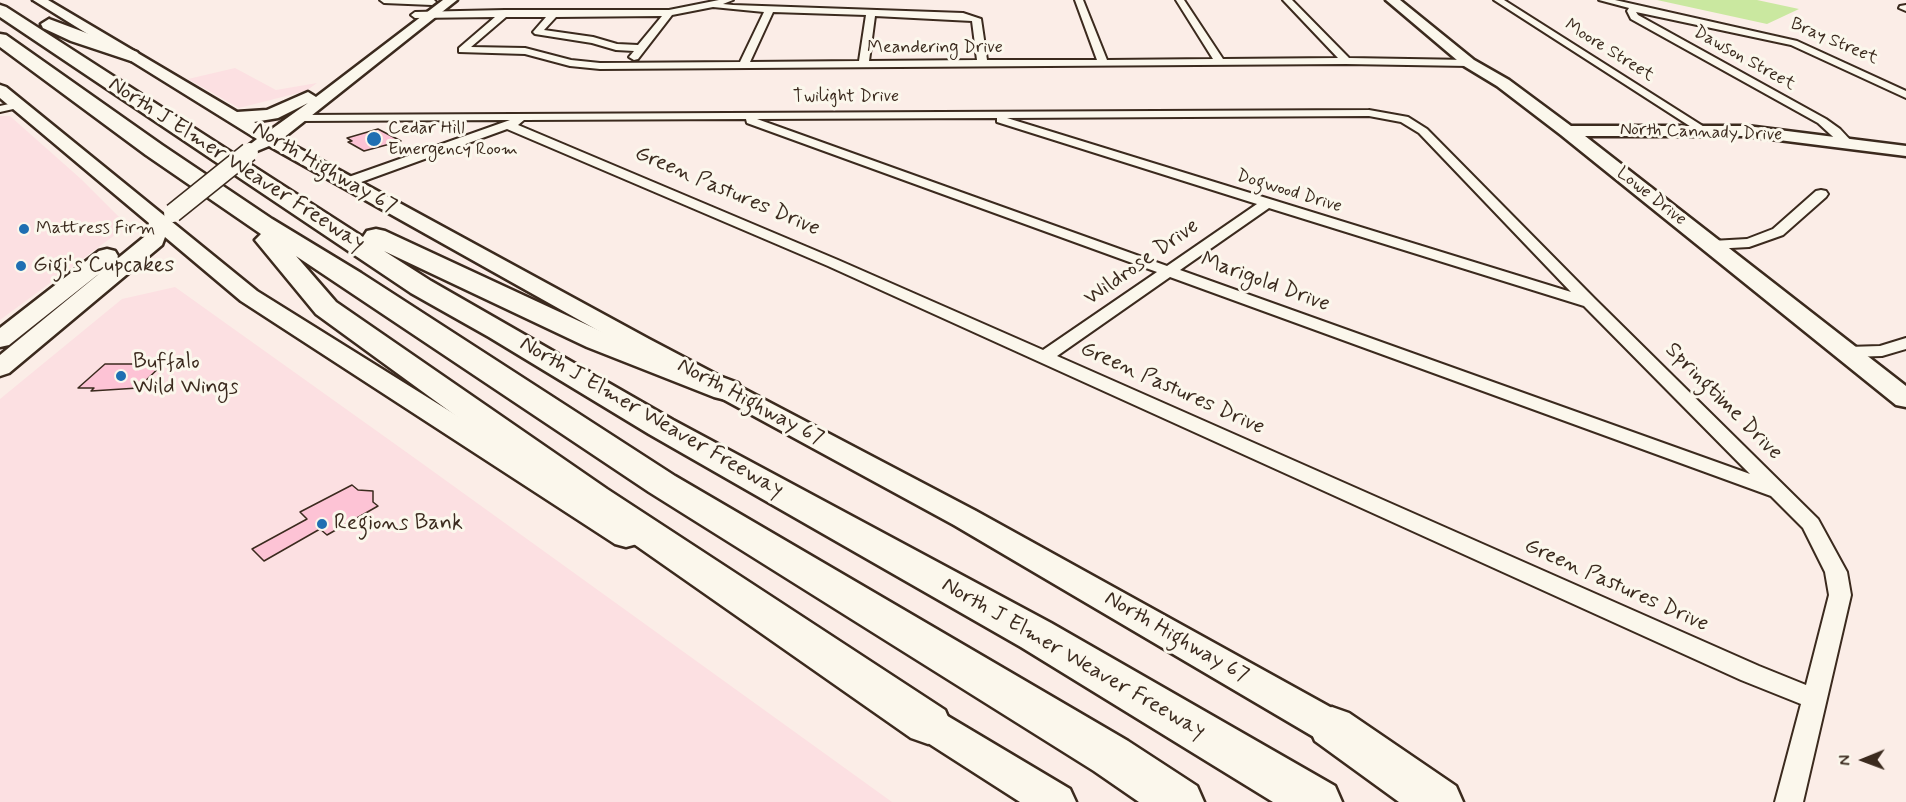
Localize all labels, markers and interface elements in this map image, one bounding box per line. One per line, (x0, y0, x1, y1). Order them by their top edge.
street label: Bray Street (1787, 14, 1881, 70)
street label: Moore Street (1560, 15, 1658, 87)
street label: Dawson Street (1689, 22, 1799, 96)
street label: Meandering Drive (867, 37, 1003, 59)
street label: North J Elmer Weaver Freeway (103, 72, 369, 258)
street label: Twilight Drive (793, 86, 899, 108)
street label: North Highway 67 (247, 117, 401, 221)
place label: Cedar Hill Emergency Room (388, 118, 518, 160)
street label: North Cannady Drive (1619, 119, 1783, 147)
marker: Cedar Hill Emergency Room (365, 130, 383, 148)
street label: Green Pastures Drive (630, 141, 824, 243)
street label: Lowe Drive (1612, 163, 1690, 231)
street label: Dogwood Drive (1234, 166, 1344, 218)
street label: Wildrose Drive (1079, 214, 1205, 312)
place label: Mattress Firm (36, 218, 155, 240)
marker: Mattress Firm (17, 222, 31, 236)
street label: Marigold Drive (1197, 247, 1333, 319)
place label: Gigi's Cupcakes (33, 253, 174, 279)
marker: Gigi's Cupcakes (14, 259, 28, 273)
street label: North J Elmer Weaver Freeway (514, 332, 788, 504)
street label: Green Pastures Drive (1076, 337, 1268, 441)
street label: Springtime Drive (1659, 338, 1787, 466)
place label: Buffalo Wild Wings (133, 350, 238, 402)
street label: North Highway 67 (672, 353, 828, 453)
marker: Buffalo Wild Wings (114, 369, 128, 383)
place label: Regions Bank (334, 511, 463, 537)
marker: Regions Bank (315, 517, 329, 531)
street label: Green Pastures Drive (1520, 534, 1712, 638)
street label: North J Elmer Weaver Freeway (936, 573, 1210, 745)
street label: North Highway 67 (1099, 586, 1253, 690)
north arrow (1834, 730, 1894, 790)
text: N (1835, 755, 1856, 766)

